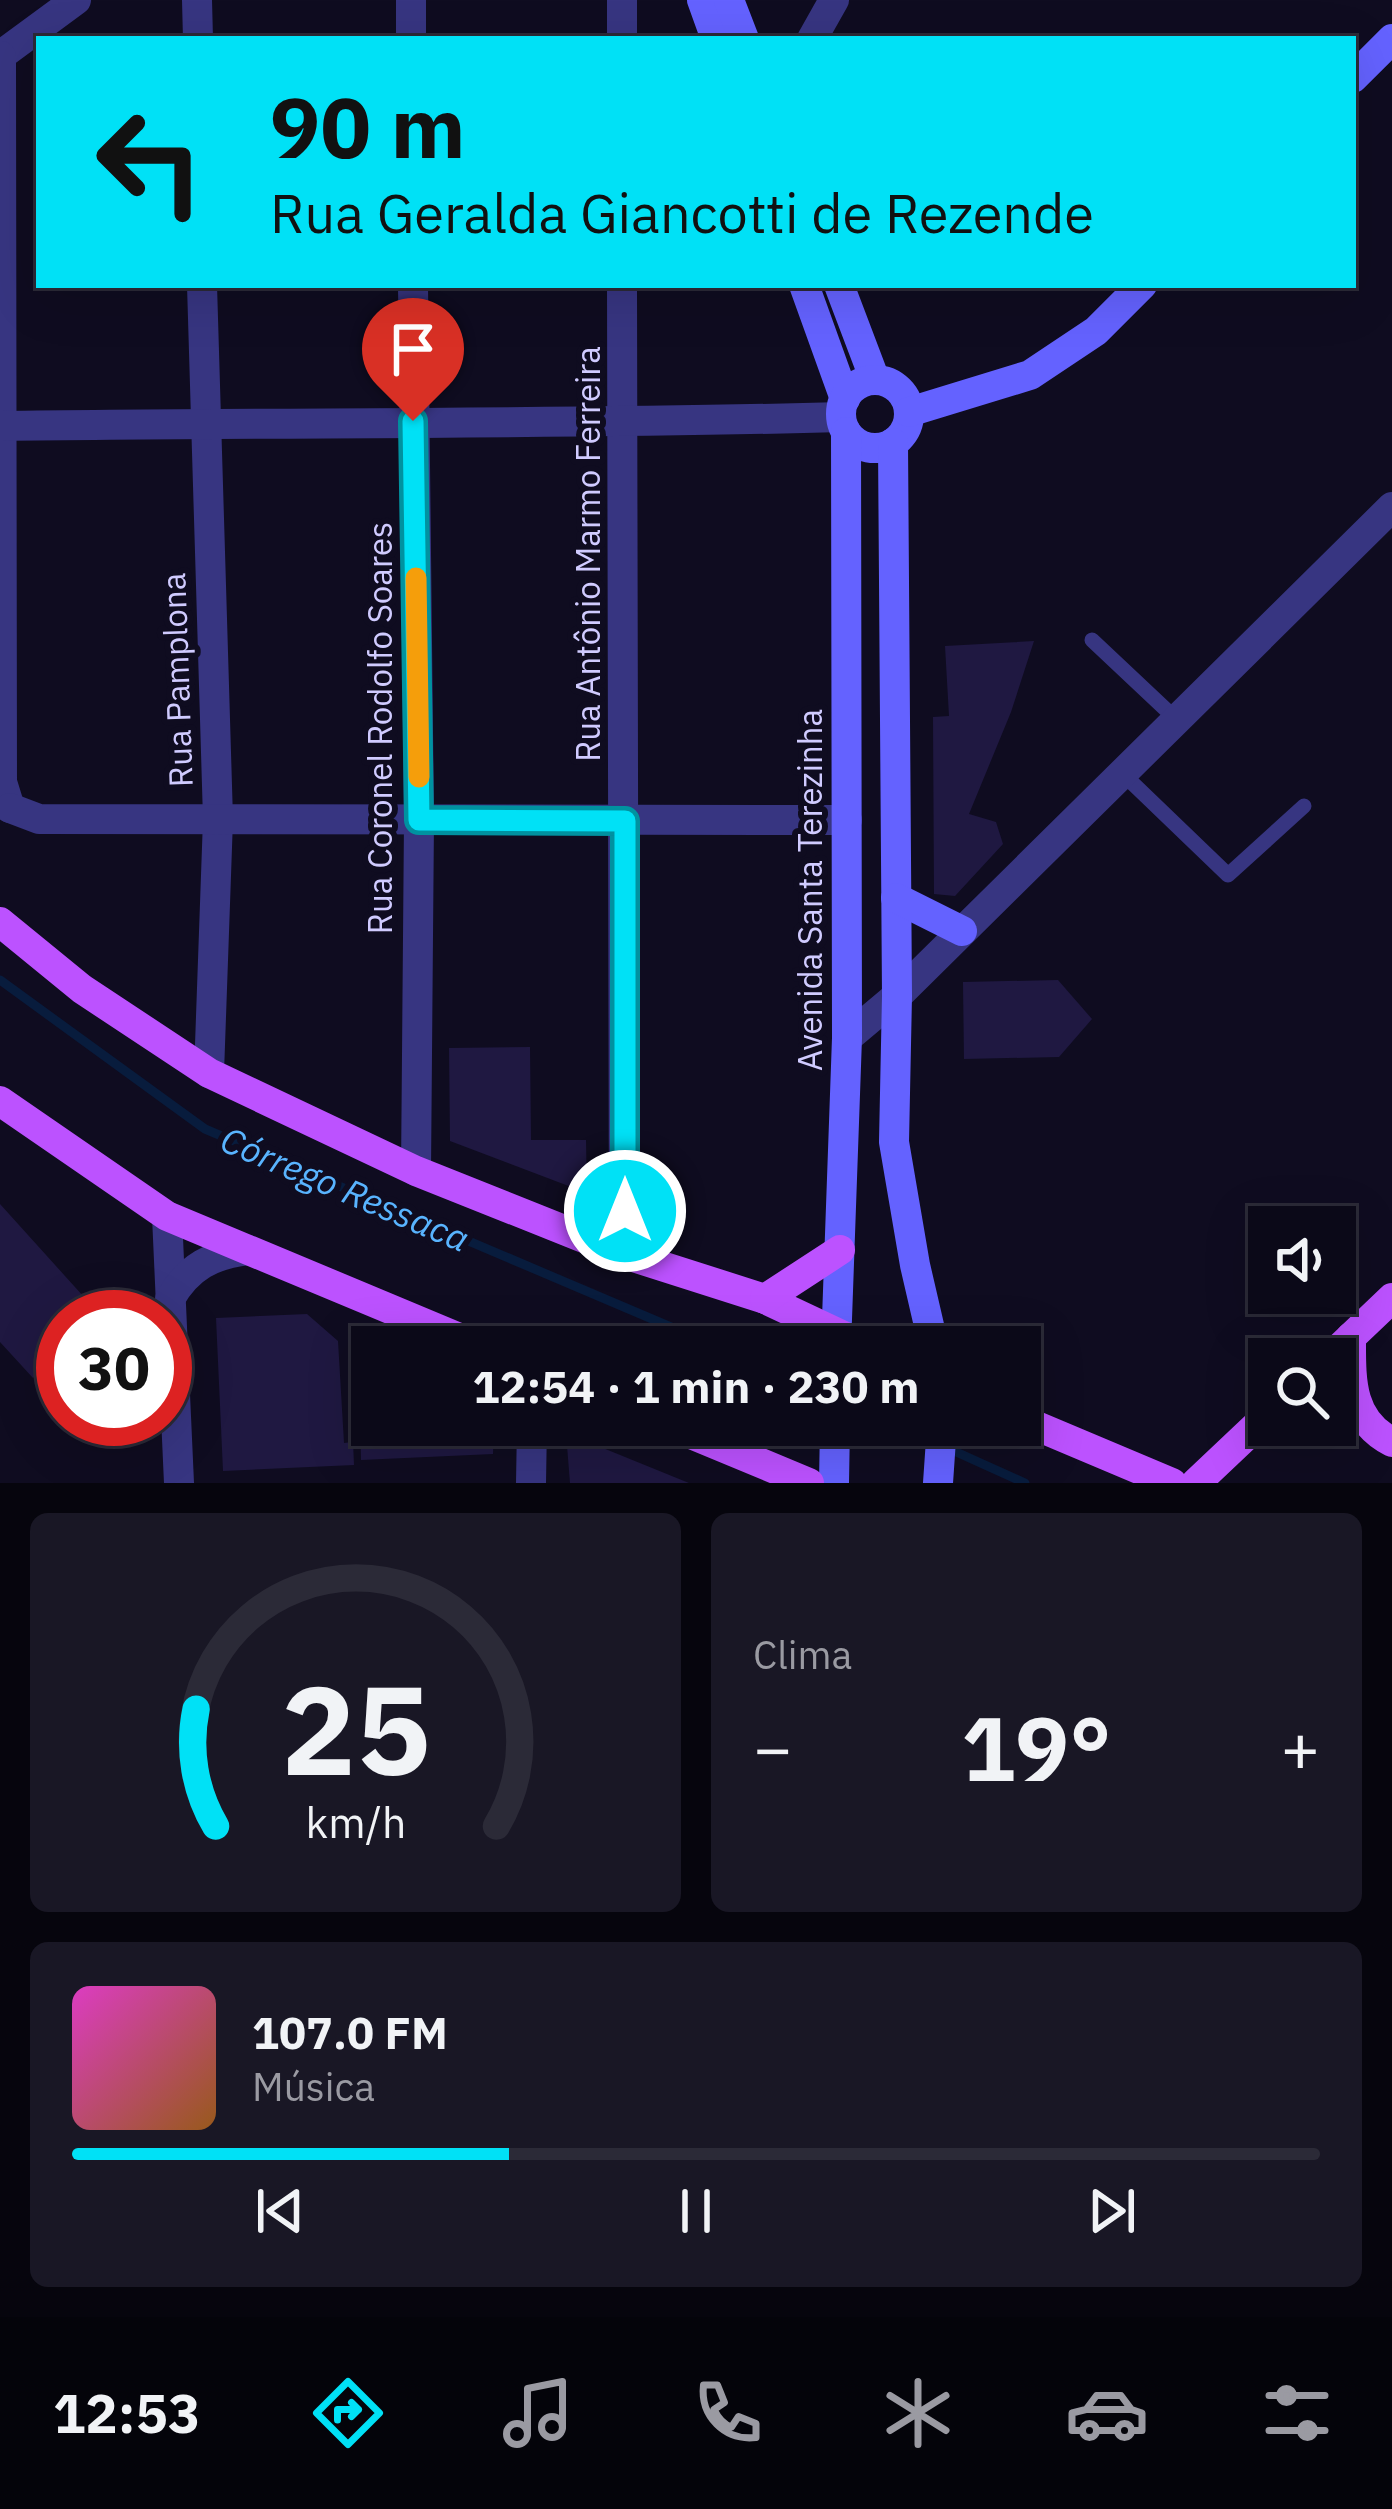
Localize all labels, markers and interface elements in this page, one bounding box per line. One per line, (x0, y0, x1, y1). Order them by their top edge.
text: 90 m (270, 72, 466, 181)
icon: left (72, 84, 228, 240)
text: Rua Geralda Giancotti de Rezende (270, 178, 1094, 248)
pin (362, 298, 464, 421)
icon: arrive (380, 316, 446, 382)
street label: Rua Antônio Marmo Ferreira (566, 346, 609, 762)
street label: Rua Coronel Rodolfo Soares (358, 522, 401, 934)
street label: Rua Pamplona (151, 572, 202, 788)
street label: Avenida Santa Terezinha (788, 709, 831, 1071)
water label: Córrego Ressaca (214, 1115, 476, 1262)
position arrow (562, 1148, 688, 1274)
map controls (1248, 1206, 1356, 1446)
button: sound (1248, 1206, 1356, 1314)
speed limit sign: 30 (36, 1290, 192, 1446)
button: search (1248, 1338, 1356, 1446)
text: 12:54 · 1 min · 230 m (473, 1357, 919, 1415)
text: Clima (753, 1629, 852, 1680)
text: 25 (281, 1647, 430, 1809)
text: 19° (961, 1689, 1112, 1806)
text: − (753, 1704, 793, 1790)
text: + (1280, 1704, 1320, 1790)
text: km/h (305, 1793, 406, 1849)
text: 107.0 FM (252, 2003, 448, 2061)
text: Música (252, 2061, 375, 2112)
icon: previous (247, 2178, 313, 2244)
icon: pause (663, 2178, 729, 2244)
icon: next (1079, 2178, 1145, 2244)
icon: directions (306, 2371, 390, 2455)
icon: music (496, 2371, 580, 2455)
icon: phone (686, 2371, 770, 2455)
icon: climate (876, 2371, 960, 2455)
icon: car (1065, 2371, 1149, 2455)
icon: filters (1255, 2371, 1339, 2455)
text: 12:53 (53, 2378, 200, 2448)

